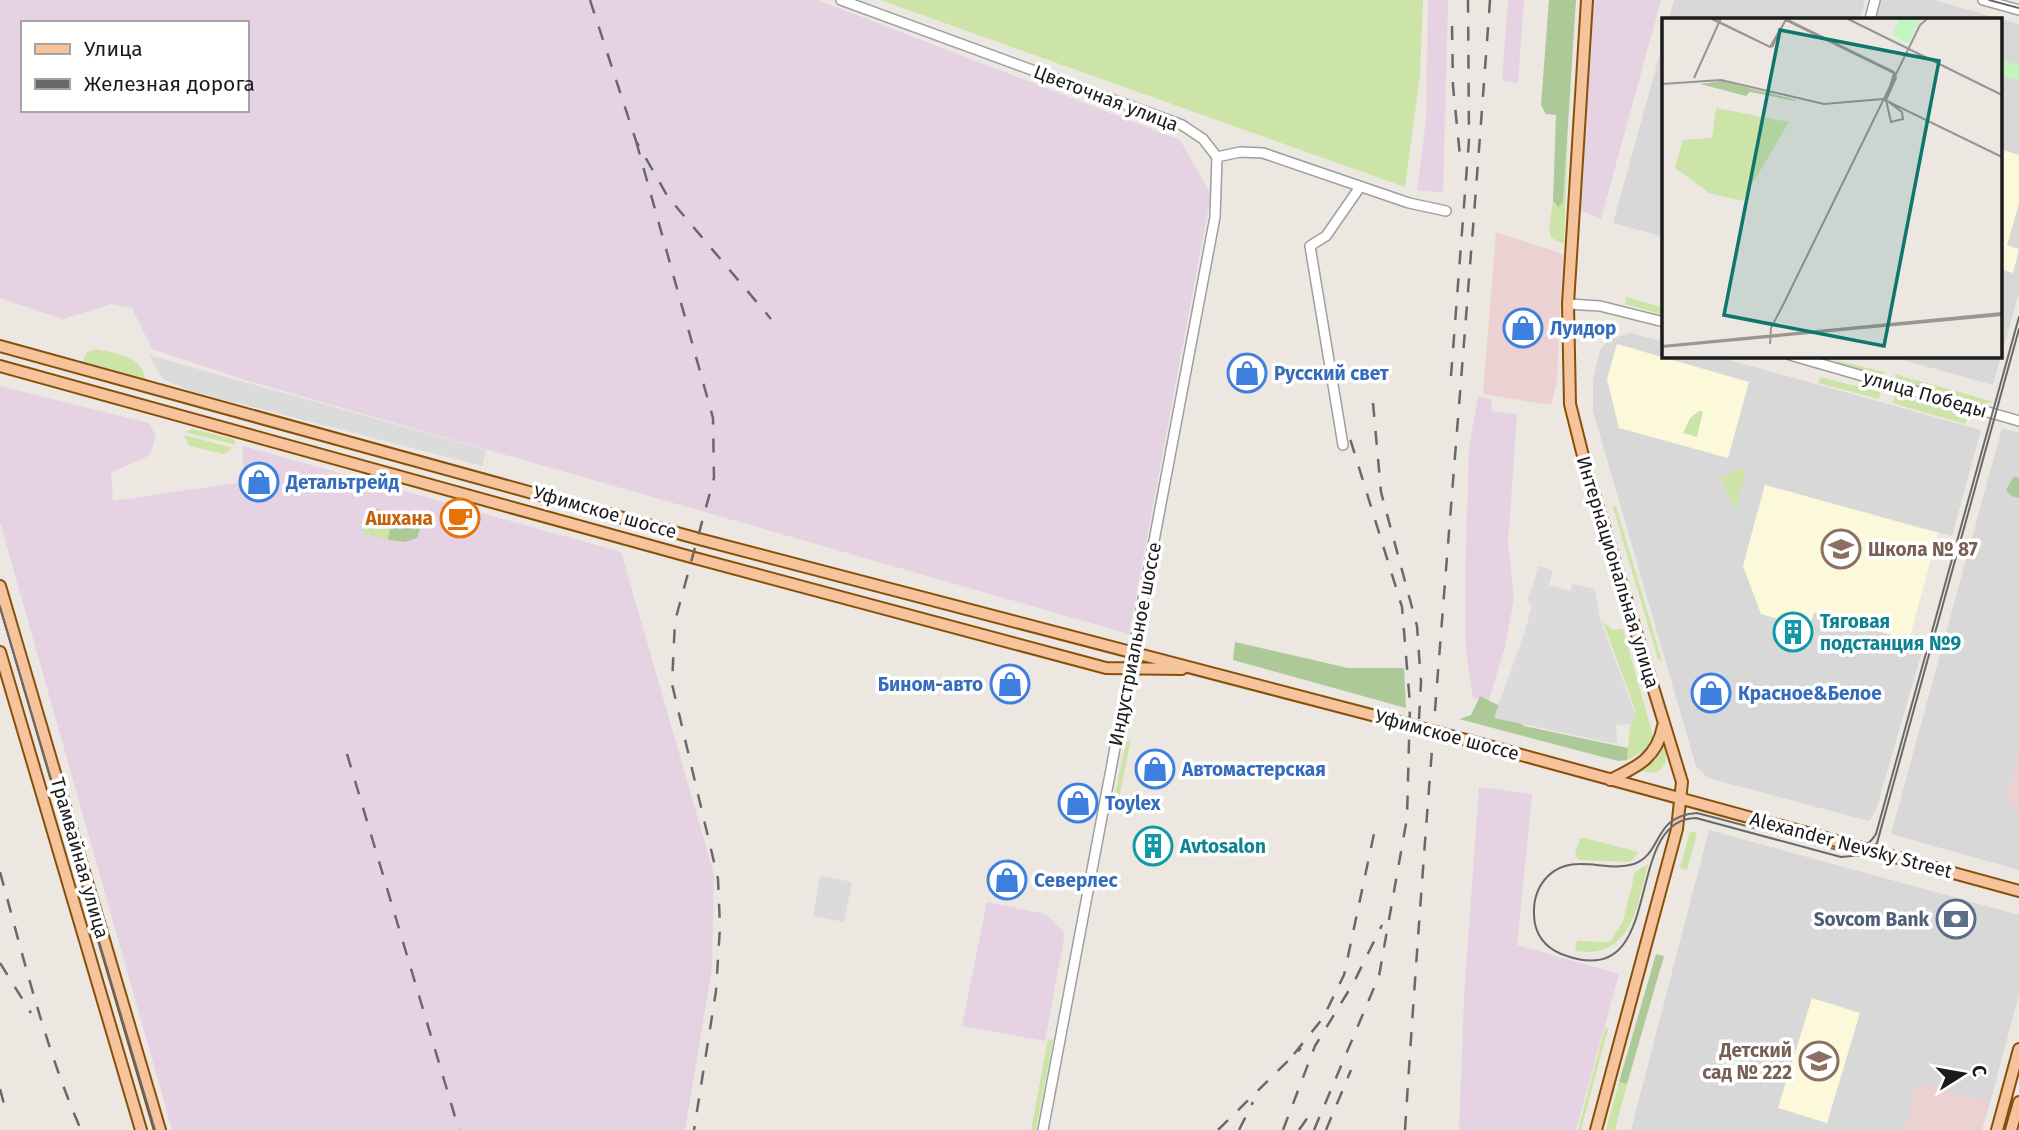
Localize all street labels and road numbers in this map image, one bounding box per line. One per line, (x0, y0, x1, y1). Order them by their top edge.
street label: Цветочная улица (1031, 60, 1181, 136)
street label: улица Победы (1860, 365, 1990, 423)
street label: Интернациональная улица (1572, 453, 1664, 691)
street label: Уфимское шоссе (531, 480, 679, 544)
street label: Индустриальное шоссе (1104, 540, 1166, 748)
street label: Уфимское шоссе (1372, 705, 1522, 765)
street label: Трамвайная улица (46, 775, 114, 941)
street label: Alexander Nevsky Street (1748, 807, 1955, 883)

